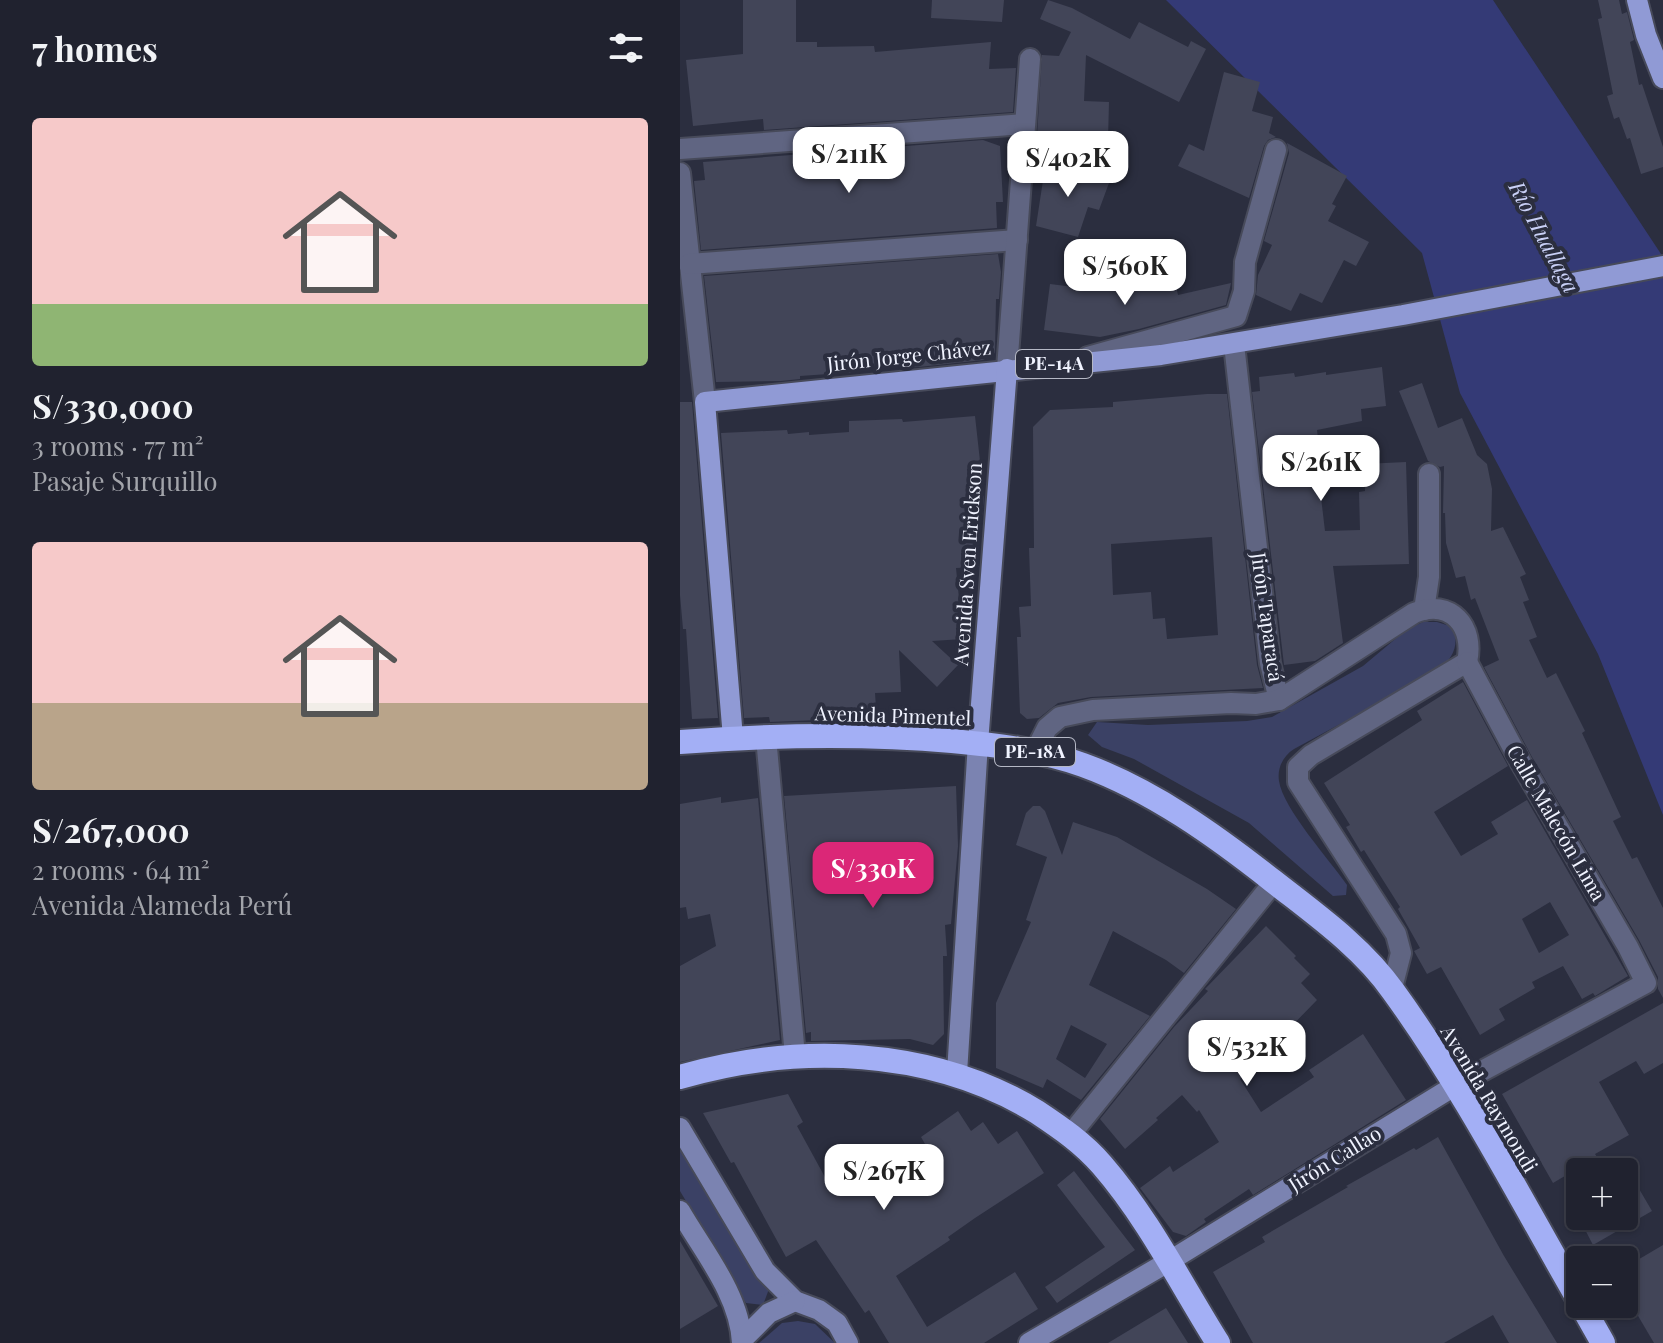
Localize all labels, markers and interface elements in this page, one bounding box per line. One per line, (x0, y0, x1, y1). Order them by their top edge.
text: 7 homes (32, 25, 158, 71)
icon: filters (604, 26, 648, 70)
pin: S/211K (784, 127, 914, 195)
pin: S/402K (1003, 131, 1133, 199)
text: S/211K (811, 135, 887, 170)
text: S/402K (1025, 139, 1111, 174)
icon: home (268, 170, 412, 314)
water label: Río Huallaga (1502, 174, 1587, 298)
pin: S/560K (1060, 239, 1190, 307)
text: S/560K (1082, 247, 1168, 282)
street label: Jirón Jorge Chávez (825, 332, 992, 377)
road number: PE-14A (1016, 350, 1092, 378)
text: S/330,000 (32, 382, 194, 428)
text: 3 rooms · 77 m² (32, 428, 203, 463)
pin: S/261K (1256, 435, 1386, 503)
text: S/261K (1281, 443, 1361, 478)
street label: Avenida Sven Erickson (946, 461, 987, 667)
text: Pasaje Surquillo (32, 463, 218, 498)
street label: Jirón Taparacá (1246, 549, 1291, 683)
icon: home (268, 594, 412, 738)
street label: Avenida Pimentel (813, 698, 972, 731)
road number: PE-18A (995, 738, 1075, 766)
street label: Calle Malecón Lima (1502, 739, 1613, 905)
text: S/267,000 (32, 806, 190, 852)
pin: S/330K (808, 842, 938, 910)
text: S/330K (831, 850, 915, 885)
text: 2 rooms · 64 m² (32, 852, 210, 887)
text: Avenida Alameda Perú (32, 887, 292, 922)
street label: Avenida Raymondi (1435, 1019, 1545, 1177)
pin: S/532K (1182, 1020, 1312, 1088)
text: S/532K (1207, 1028, 1287, 1063)
street label: Jirón Callao (1282, 1119, 1386, 1197)
pin: S/267K (819, 1144, 949, 1212)
text: S/267K (843, 1152, 925, 1187)
map controls (1566, 1158, 1638, 1318)
button: + (1566, 1158, 1638, 1230)
button: − (1566, 1246, 1638, 1318)

